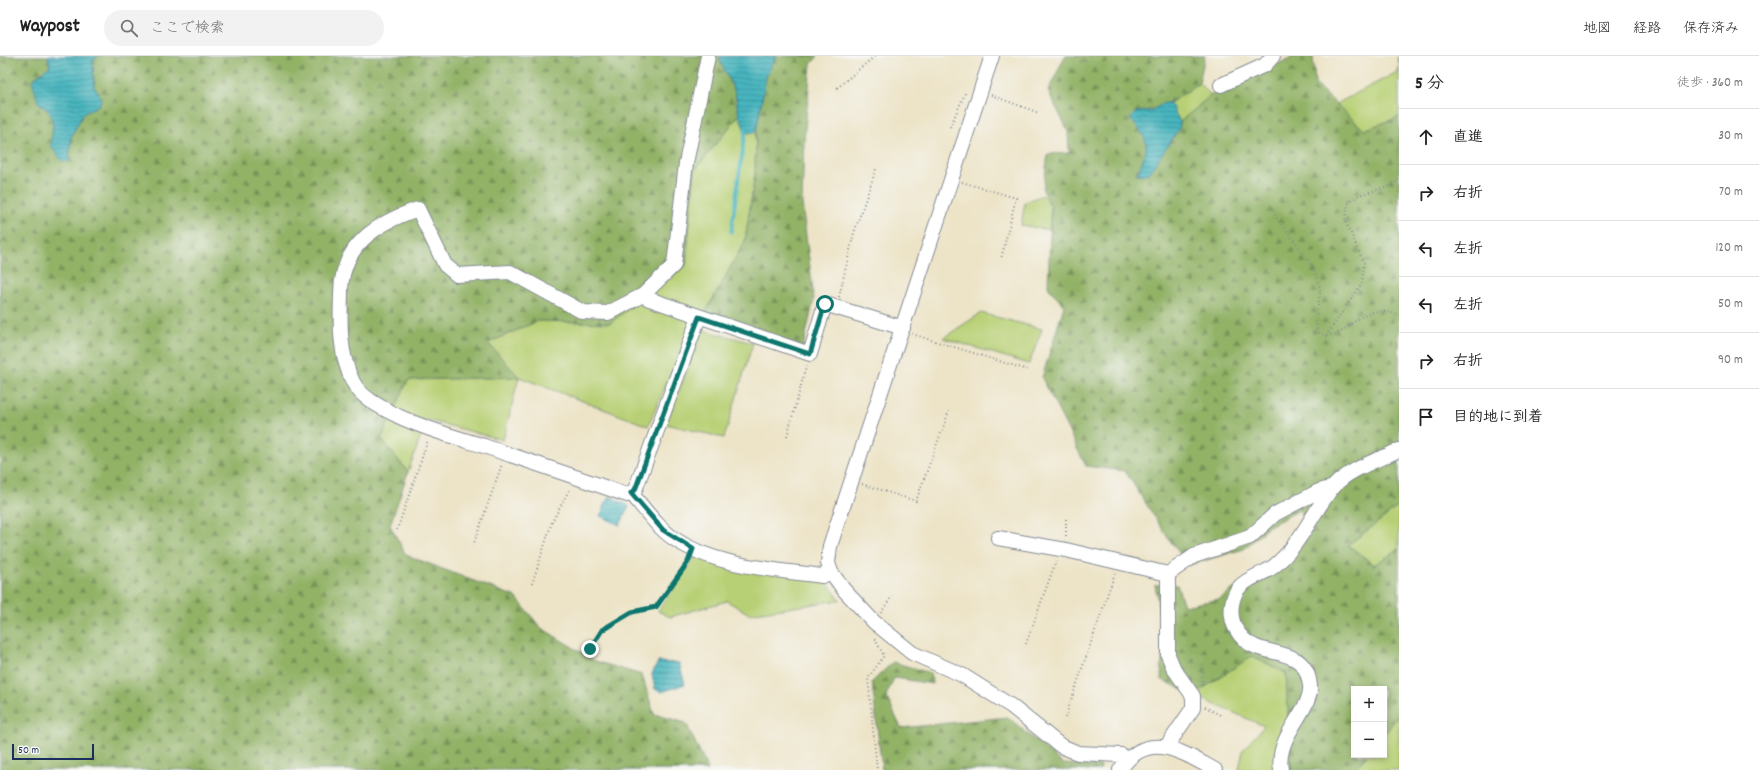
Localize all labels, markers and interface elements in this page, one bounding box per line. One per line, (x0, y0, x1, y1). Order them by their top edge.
search box (104, 10, 384, 46)
text: Waypost (20, 14, 80, 41)
icon: search (118, 17, 140, 39)
text: ここで検索 (150, 18, 225, 40)
text: 地図 (1583, 19, 1611, 39)
text: 経路 (1633, 19, 1661, 39)
text: 保存済み (1683, 19, 1739, 39)
text: 5 分 (1415, 73, 1444, 97)
text: 徒歩 · 360 m (1677, 74, 1743, 93)
icon: ahead (1415, 126, 1437, 148)
text: 直進 (1453, 127, 1483, 149)
text: 30 m (1718, 127, 1743, 146)
icon: right (1415, 182, 1437, 204)
text: 右折 (1453, 183, 1483, 205)
text: 70 m (1719, 183, 1743, 202)
icon: left (1415, 238, 1437, 260)
text: 左折 (1453, 239, 1483, 261)
text: 120 m (1715, 239, 1743, 258)
icon: left (1415, 294, 1437, 316)
route start (816, 295, 834, 313)
text: 左折 (1453, 295, 1483, 317)
text: 50 m (1718, 295, 1743, 314)
icon: right (1415, 350, 1437, 372)
text: 右折 (1453, 351, 1483, 373)
text: 90 m (1718, 351, 1743, 370)
icon: arrive (1415, 406, 1437, 428)
text: 目的地に到着 (1453, 407, 1543, 429)
route end (581, 640, 599, 658)
map controls (1351, 686, 1387, 758)
button: + (1351, 686, 1387, 722)
button: − (1351, 722, 1387, 758)
scale bar (12, 742, 94, 761)
text: 50 m (18, 743, 39, 759)

